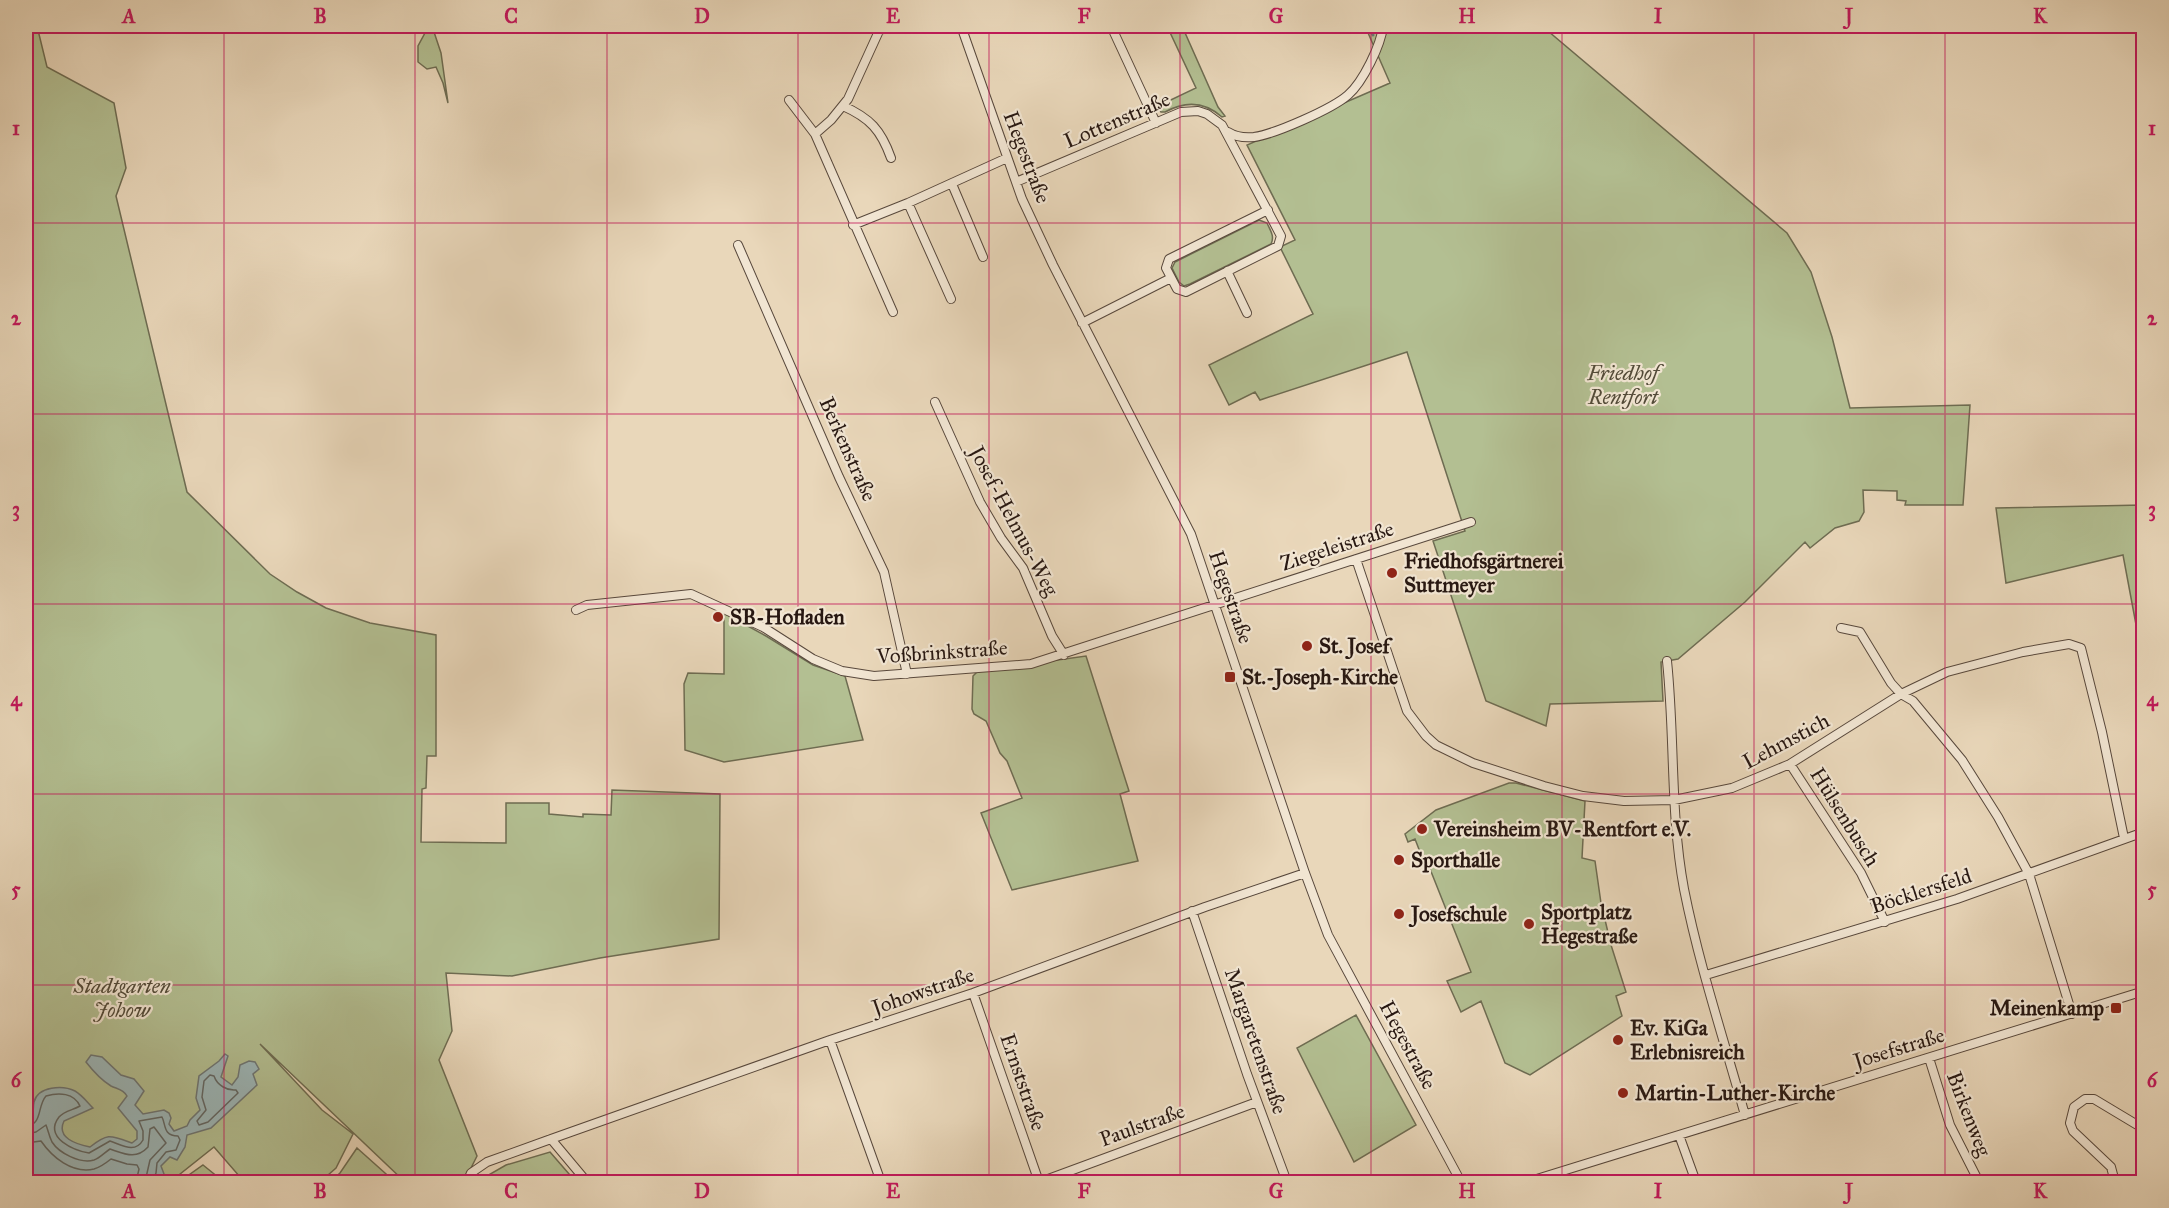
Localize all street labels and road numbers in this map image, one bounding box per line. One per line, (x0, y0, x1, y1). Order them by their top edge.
street label: Lottenstraße (1060, 86, 1174, 154)
street label: Hegestraße (998, 107, 1057, 207)
street label: Berkenstraße (813, 393, 883, 505)
street label: Josef-Helmus-Weg (963, 440, 1065, 601)
street label: Ziegeleistraße (1277, 515, 1397, 577)
street label: Hegestraße (1203, 547, 1259, 647)
street label: Voßbrinkstraße (875, 634, 1009, 670)
street label: Lehmstich (1738, 707, 1834, 775)
street label: Hülsenbusch (1804, 763, 1886, 872)
street label: Böcklersfeld (1867, 862, 1975, 920)
street label: Johowstraße (867, 961, 978, 1021)
street label: Margaretenstraße (1219, 965, 1293, 1118)
street label: Hegestraße (1374, 996, 1442, 1094)
street label: Josefstraße (1848, 1022, 1948, 1075)
street label: Ernststraße (994, 1030, 1052, 1134)
street label: Birkenweg (1941, 1068, 1997, 1160)
street label: Paulstraße (1096, 1098, 1188, 1152)

